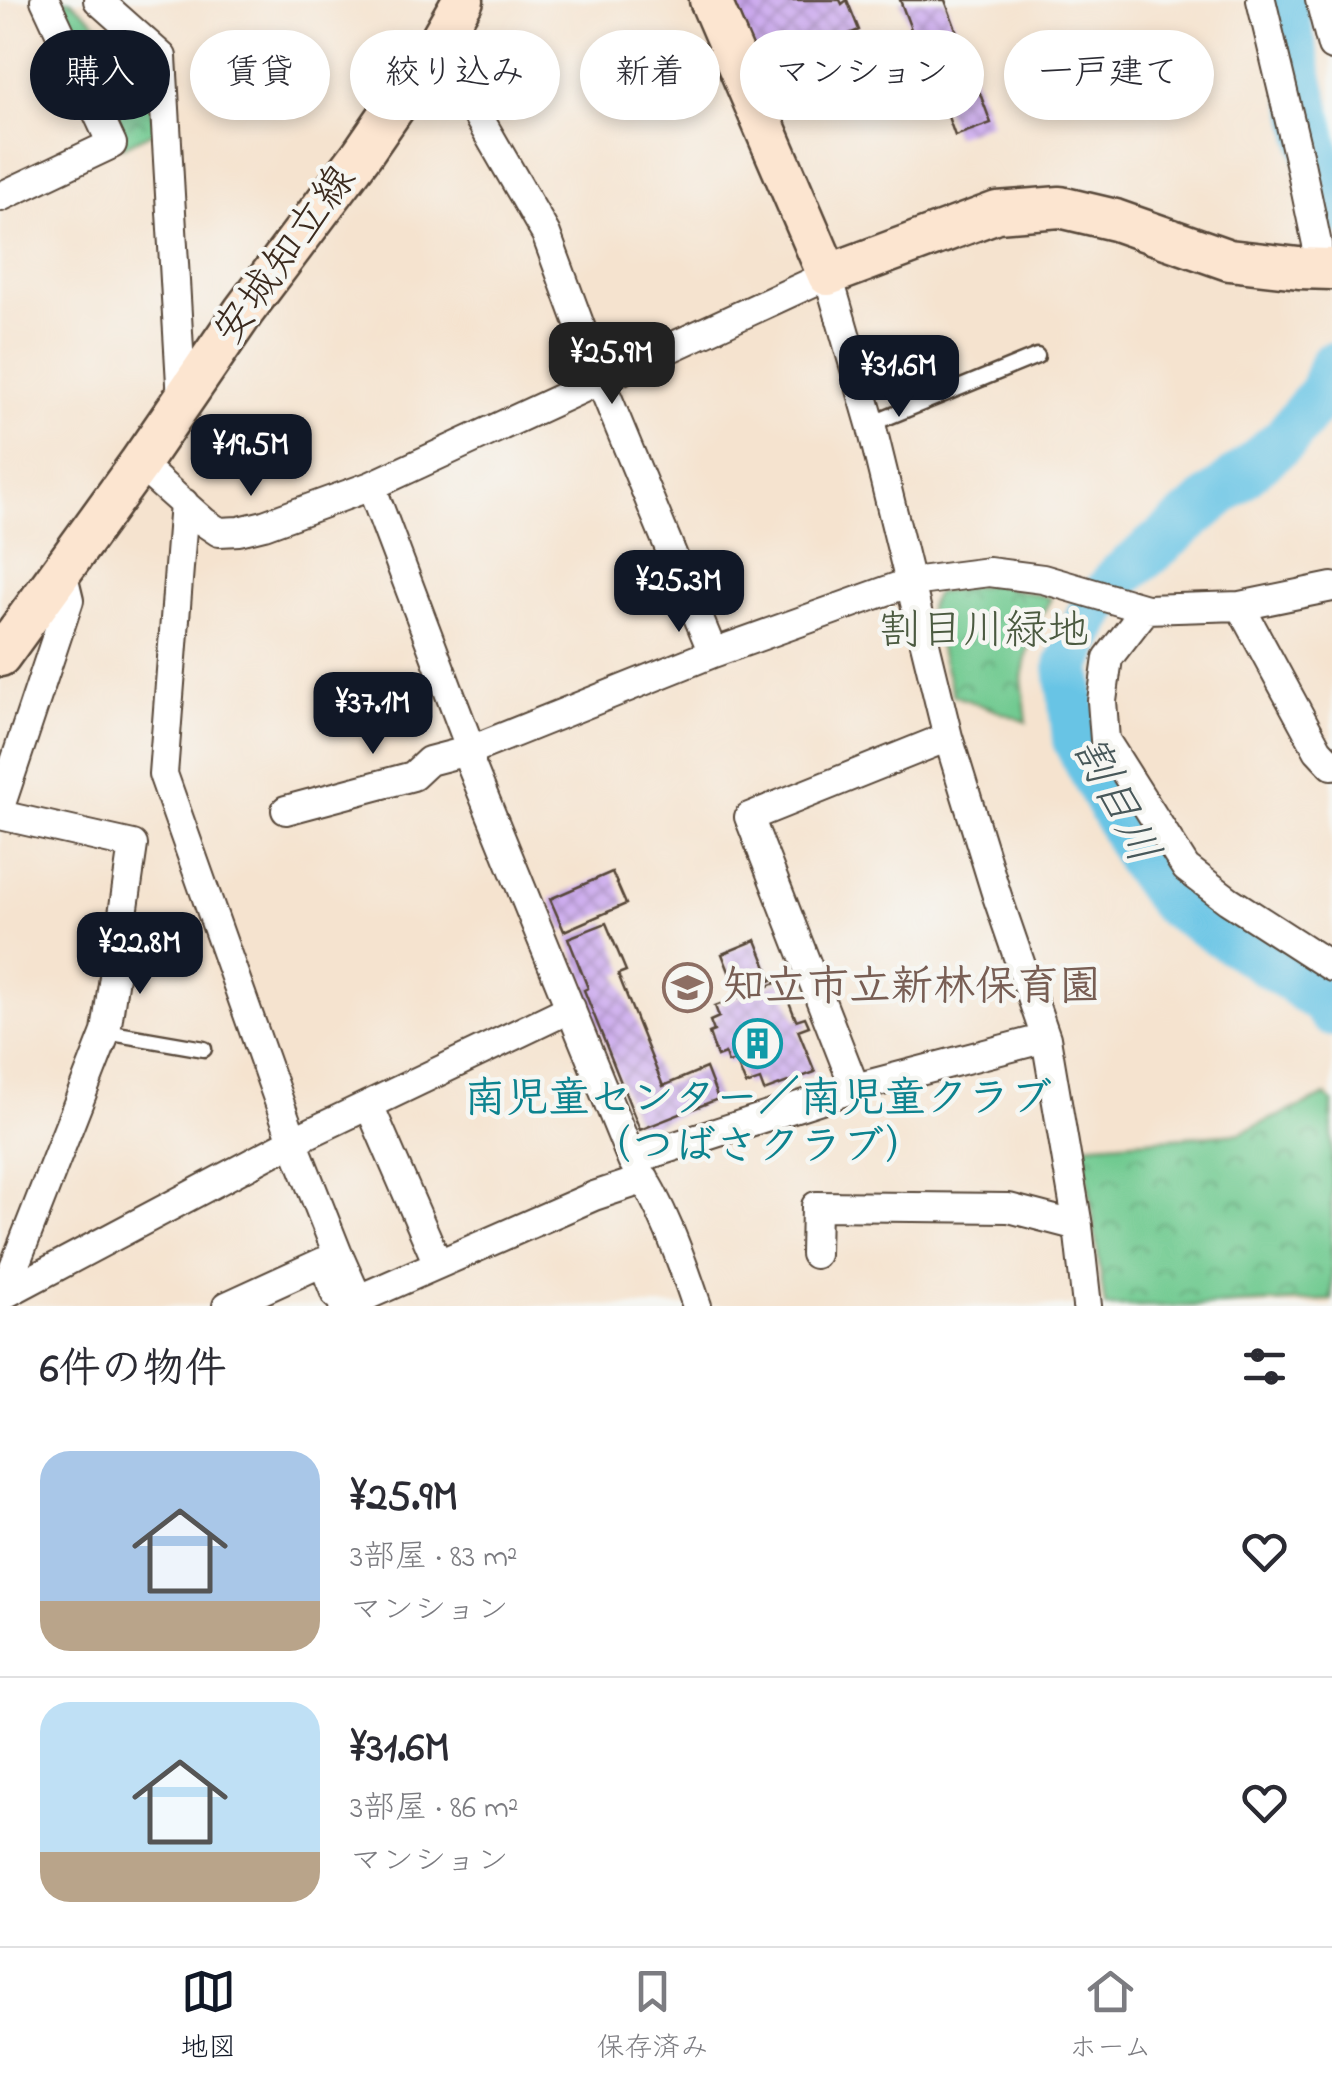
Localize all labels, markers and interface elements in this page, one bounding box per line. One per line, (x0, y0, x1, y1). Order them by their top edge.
chip: 購入 (30, 30, 170, 120)
chip: 賃貸 (190, 30, 330, 120)
chip: 絞り込み (350, 30, 560, 120)
chip: 新着 (580, 30, 720, 120)
chip: マンション (740, 30, 984, 120)
chip: 一戸建て (1004, 30, 1214, 120)
street label: 安城知立線 (200, 153, 372, 359)
pin: ¥25.9M (531, 322, 693, 407)
text: ¥25.9M (571, 331, 653, 378)
pin: ¥31.6M (818, 335, 980, 420)
text: ¥31.6M (861, 344, 937, 391)
pin: ¥19.5M (170, 414, 332, 499)
text: ¥19.5M (213, 423, 289, 470)
pin: ¥25.3M (598, 550, 760, 635)
text: ¥25.3M (636, 559, 722, 606)
park label: 割目川緑地 (879, 602, 1089, 663)
pin: ¥37.1M (292, 672, 454, 757)
text: ¥37.1M (335, 681, 411, 728)
water label: 割目川 (1054, 726, 1174, 876)
pin: ¥22.8M (59, 912, 221, 997)
text: ¥22.8M (99, 921, 181, 968)
place label: 知立市立新林保育園 (723, 958, 1101, 1019)
school or university icon: 知立市立新林保育園 (662, 962, 714, 1014)
building icon: 南児童センター／南児童クラブ （つばさクラブ） (732, 1018, 784, 1070)
place label: 南児童センター／南児童クラブ （つばさクラブ） (464, 1070, 1052, 1179)
icon: filters (1237, 1339, 1292, 1394)
text: 6件の物件 (40, 1340, 226, 1401)
text: ¥25.9M (350, 1468, 458, 1529)
icon: home (120, 1491, 240, 1611)
icon: heart (1237, 1524, 1292, 1579)
text: 3部屋 · 83 m² (350, 1535, 518, 1582)
text: マンション (350, 1588, 509, 1635)
text: ¥31.6M (350, 1719, 450, 1780)
icon: home (120, 1742, 240, 1862)
icon: heart (1237, 1775, 1292, 1830)
text: 3部屋 · 86 m² (350, 1786, 518, 1833)
text: マンション (350, 1839, 509, 1886)
tab: 地図 (180, 1964, 236, 2070)
tab: 保存済み (597, 1964, 709, 2070)
tab: ホーム (1069, 1964, 1152, 2070)

